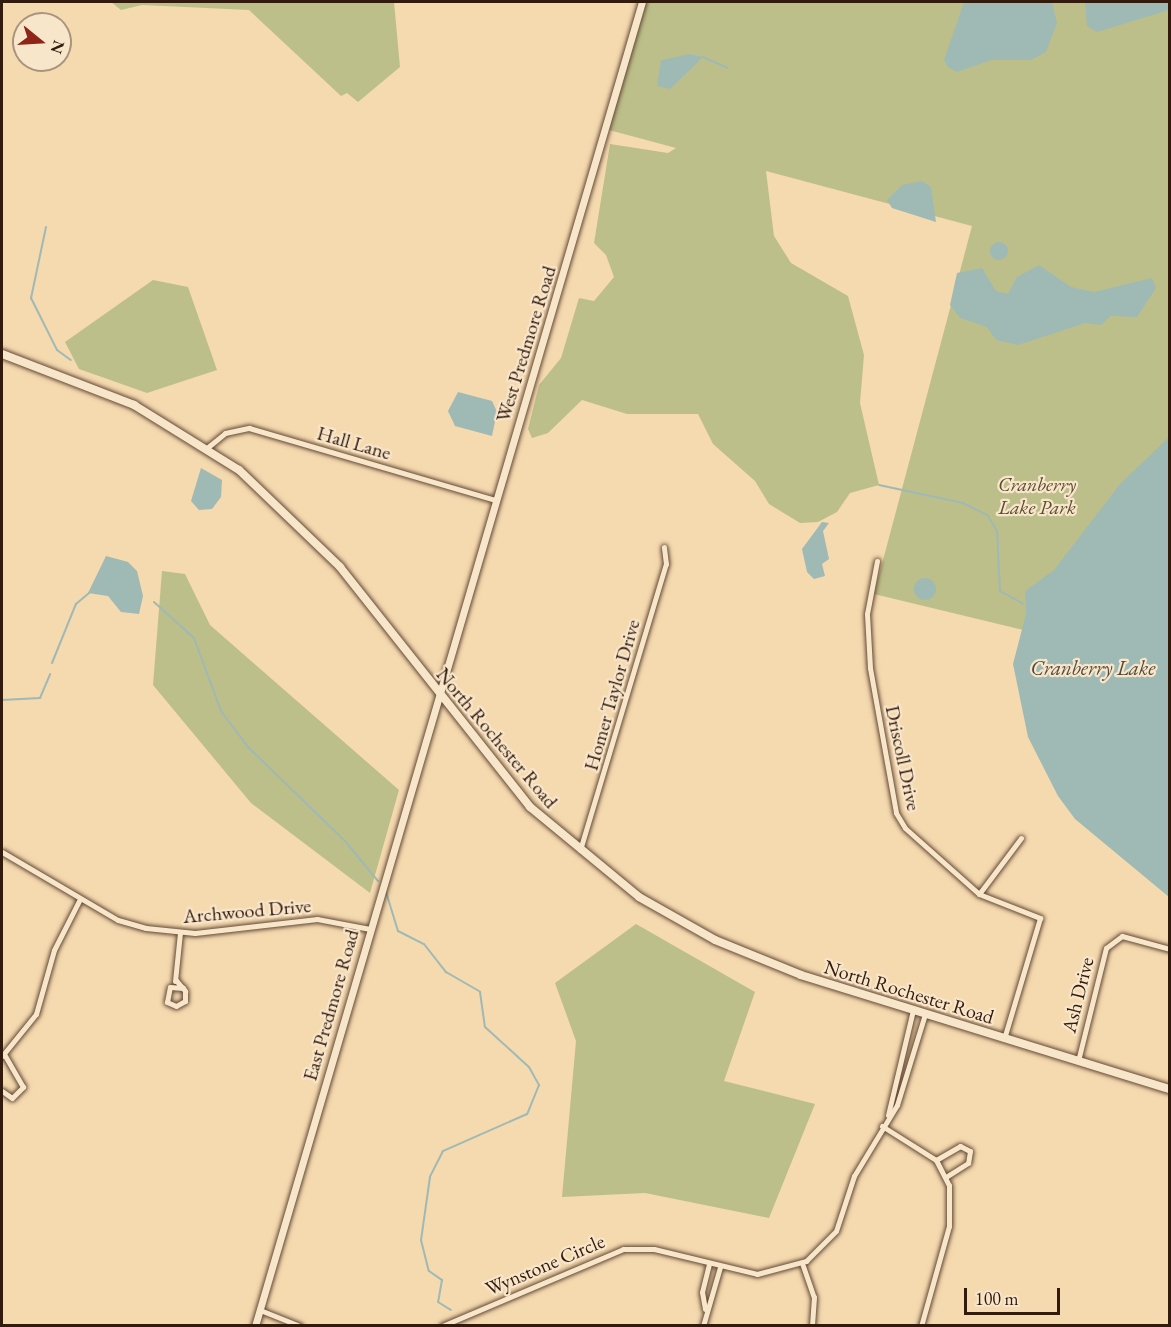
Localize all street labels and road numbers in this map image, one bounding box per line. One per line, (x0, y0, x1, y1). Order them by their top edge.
street label: West Predmore Road (491, 263, 561, 425)
street label: Hall Lane (314, 421, 394, 465)
street label: Homer Taylor Drive (579, 617, 645, 773)
street label: North Rochester Road (431, 663, 563, 813)
street label: Driscoll Drive (880, 703, 926, 813)
street label: Archwood Drive (182, 893, 312, 929)
street label: East Predmore Road (298, 926, 364, 1084)
street label: North Rochester Road (821, 955, 997, 1029)
street label: Ash Drive (1057, 955, 1099, 1035)
street label: Wynstone Circle (482, 1229, 608, 1301)

